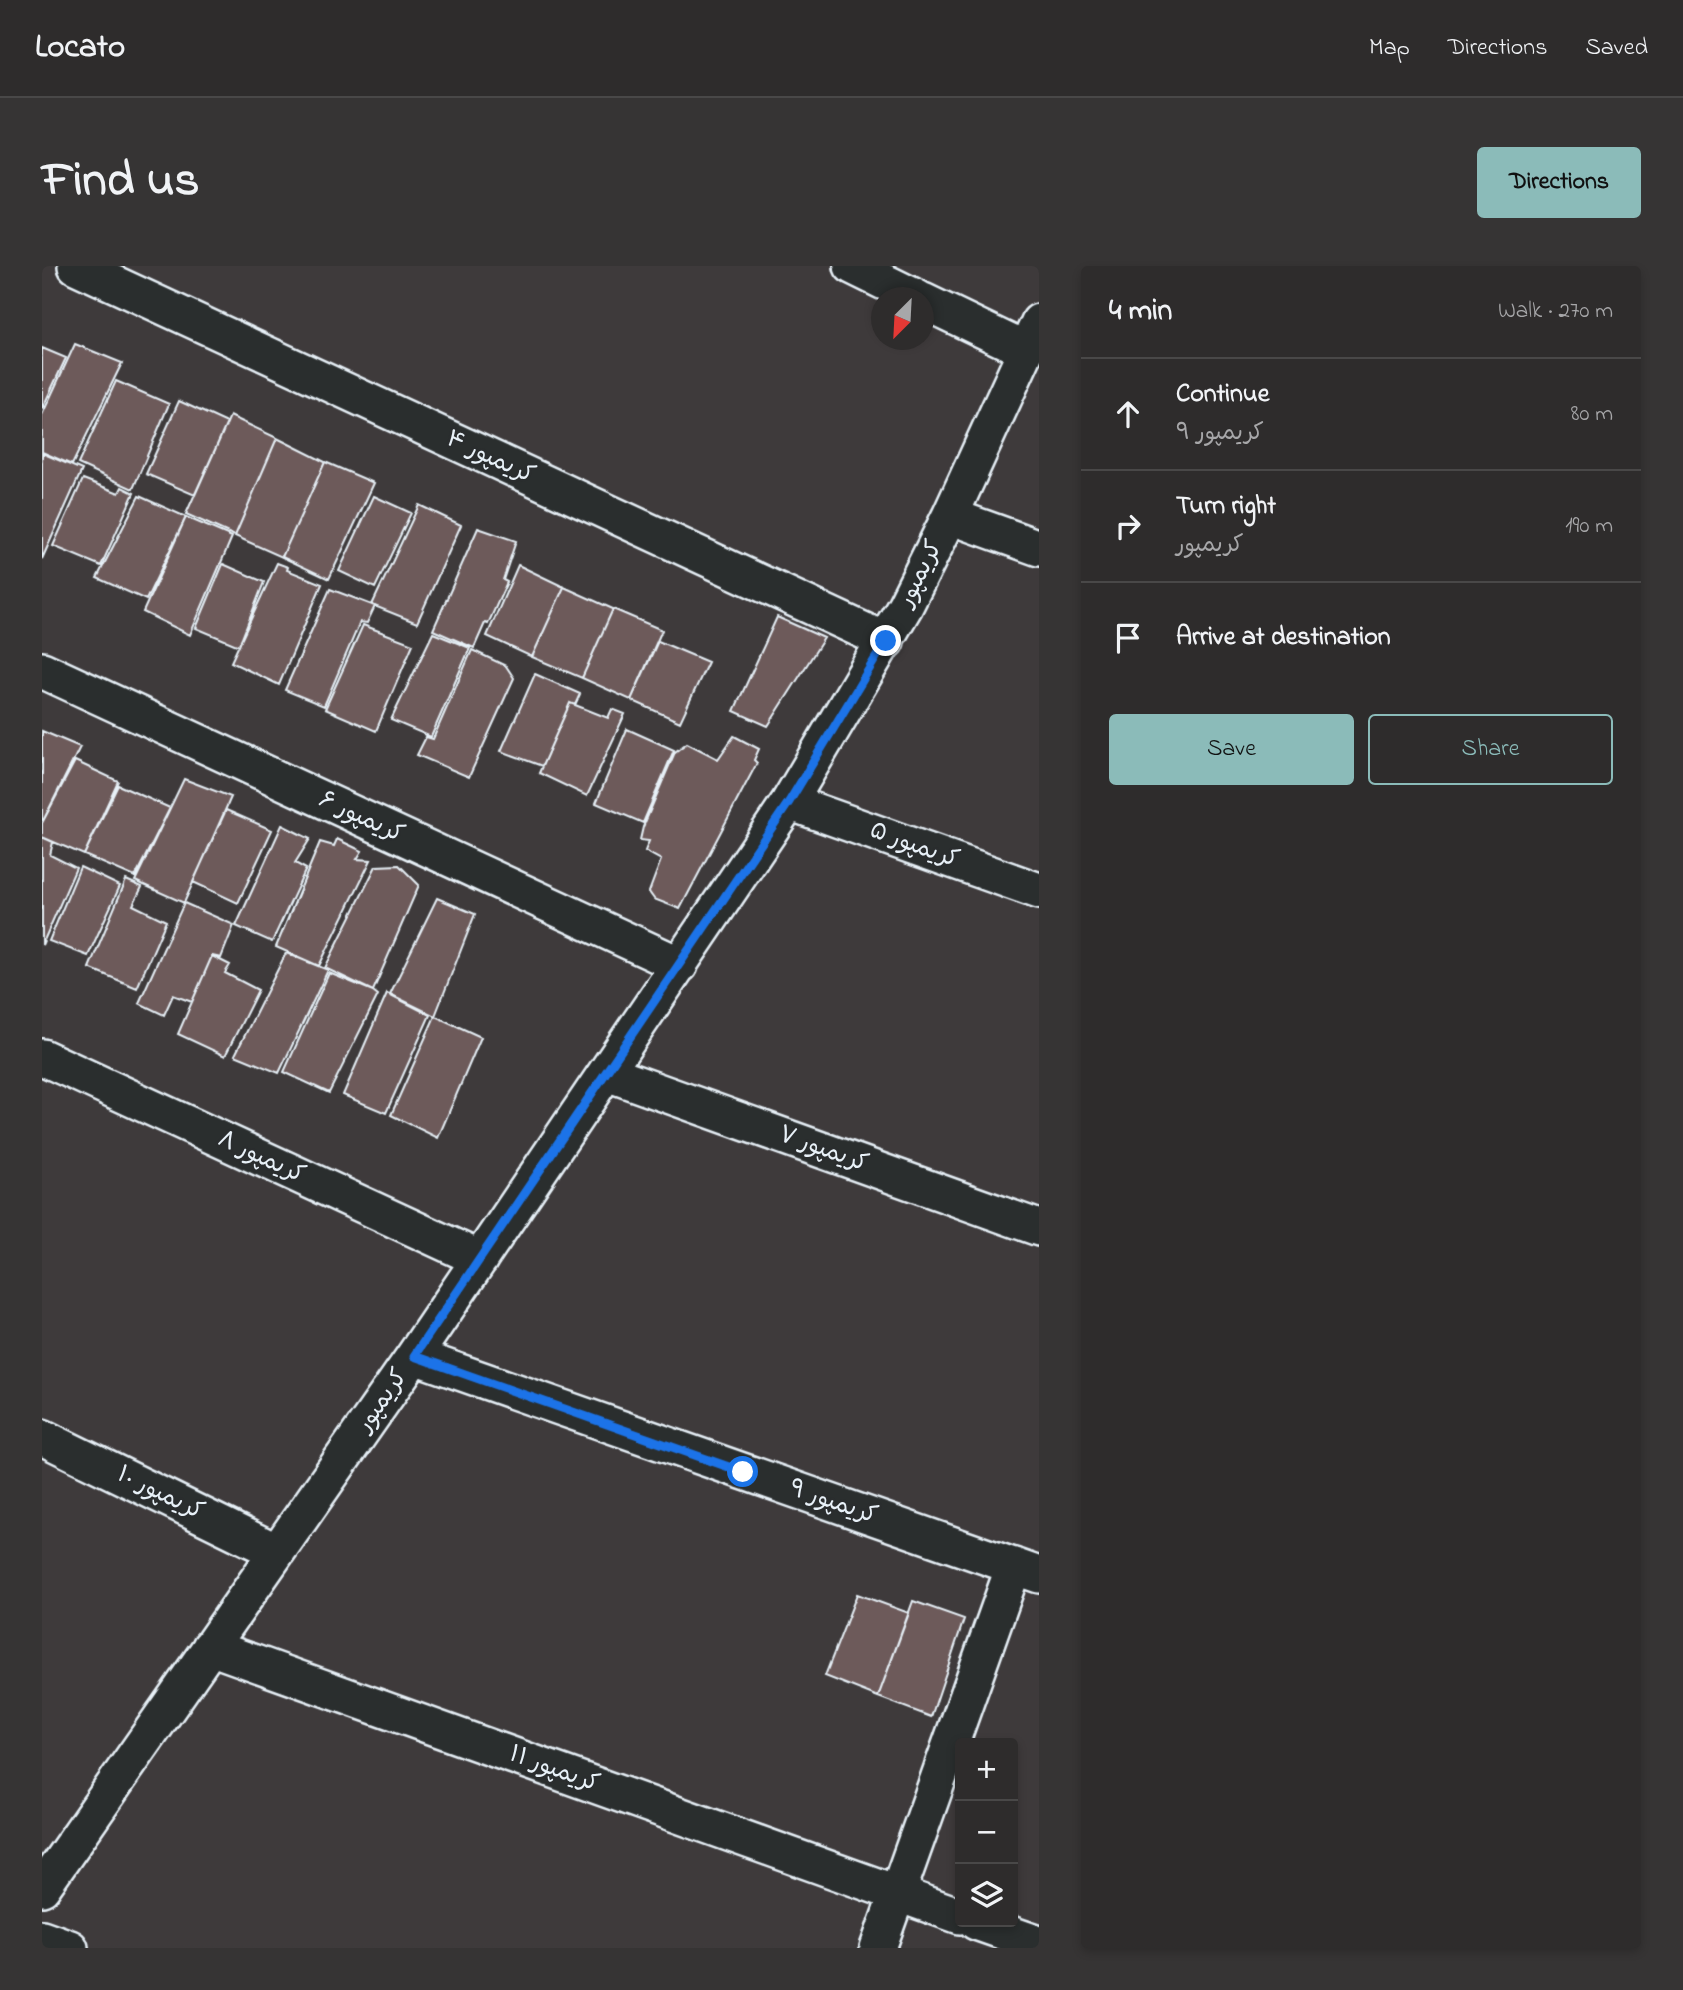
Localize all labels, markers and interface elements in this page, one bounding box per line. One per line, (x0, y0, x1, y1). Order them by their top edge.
text: Locato (35, 24, 125, 72)
text: Map (1369, 31, 1410, 66)
text: Directions (1448, 31, 1547, 66)
text: Saved (1585, 31, 1648, 66)
text: Find us (42, 146, 199, 218)
button: Directions (1477, 147, 1641, 218)
north arrow (871, 287, 934, 350)
text: 4 min (1109, 290, 1172, 334)
text: Walk · 270 m (1498, 295, 1613, 328)
text: Continue (1176, 376, 1269, 414)
icon: ahead (1109, 395, 1147, 433)
text: 80 m (1571, 398, 1613, 431)
text: کریمپور ۹ (1176, 417, 1264, 450)
street label: کریمپور ۴ (440, 422, 540, 494)
text: Turn right (1176, 488, 1276, 526)
icon: right (1109, 507, 1147, 545)
text: 190 m (1565, 510, 1613, 543)
text: کریمپور (1176, 529, 1244, 562)
street label: کریمپور (888, 535, 953, 615)
icon: arrive (1109, 619, 1147, 657)
text: Arrive at destination (1176, 619, 1391, 657)
route end (870, 625, 901, 656)
button: Save (1109, 714, 1354, 785)
button: Share (1368, 714, 1613, 785)
street label: کریمپور ۶ (312, 783, 410, 853)
street label: کریمپور ۵ (864, 814, 964, 878)
street label: کریمپور ۷ (773, 1118, 873, 1182)
street label: کریمپور ۸ (211, 1122, 311, 1194)
street label: کریمپور (347, 1362, 418, 1442)
route start (727, 1456, 758, 1487)
street label: کریمپور ۱۰ (111, 1458, 209, 1530)
street label: کریمپور ۹ (784, 1472, 882, 1534)
street label: کریمپور ۱۱ (504, 1737, 604, 1803)
map controls (955, 1738, 1018, 1927)
button: + (955, 1738, 1018, 1801)
button: − (955, 1801, 1018, 1864)
button: layers (955, 1864, 1018, 1927)

